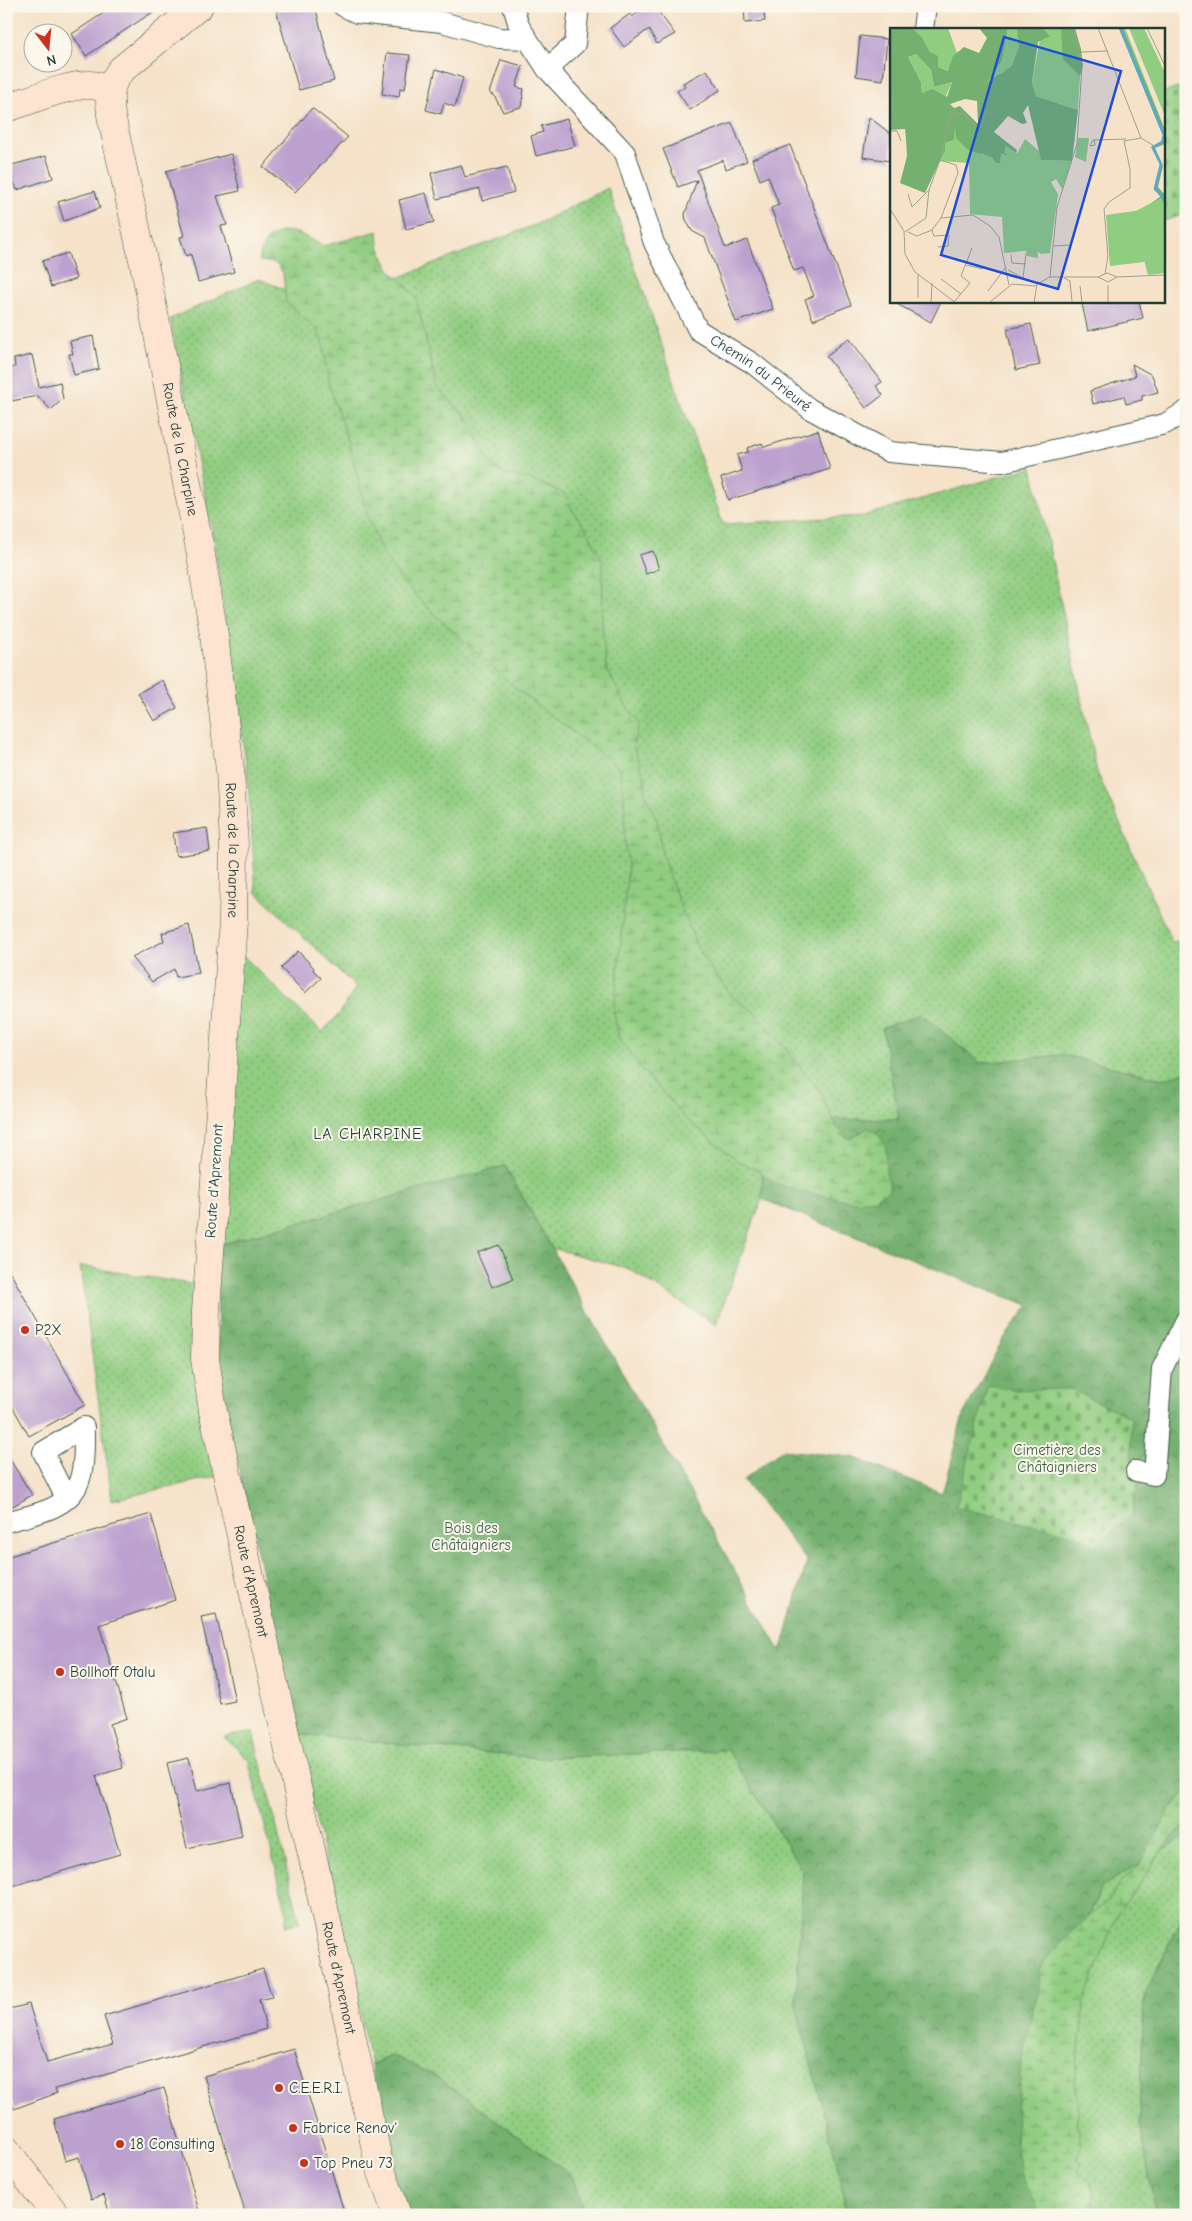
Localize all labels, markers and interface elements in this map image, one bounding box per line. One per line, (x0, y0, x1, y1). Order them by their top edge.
north arrow (22, 22, 72, 72)
inset map (890, 28, 1164, 302)
text: N (45, 51, 58, 69)
street label: Chemin du Prieuré (707, 331, 815, 416)
street label: Route de la Charpine (159, 381, 202, 518)
street label: Route de la Charpine (222, 782, 243, 918)
street label: Route d'Apremont (201, 1123, 227, 1239)
district label: LA CHARPINE (313, 1125, 423, 1143)
place label: P2X (35, 1321, 62, 1339)
marker: P2X (19, 1324, 31, 1336)
park label: Cimetière des Châtaigniers (1013, 1441, 1101, 1476)
park label: Bois des Châtaigniers (431, 1519, 511, 1554)
street label: Route d'Apremont (230, 1523, 272, 1640)
place label: Bollhoff Otalu (70, 1663, 155, 1681)
marker: Bollhoff Otalu (54, 1666, 66, 1678)
street label: Route d'Apremont (318, 1920, 360, 2036)
place label: C.E.E.R.I. (289, 2079, 343, 2097)
marker: C.E.E.R.I. (273, 2082, 285, 2094)
place label: Fabrice Renov' (303, 2119, 397, 2137)
marker: Fabrice Renov' (287, 2122, 299, 2134)
place label: 18 Consulting (130, 2135, 215, 2153)
marker: 18 Consulting (114, 2138, 126, 2150)
place label: Top Pneu 73 (314, 2154, 393, 2172)
marker: Top Pneu 73 (298, 2157, 310, 2169)

